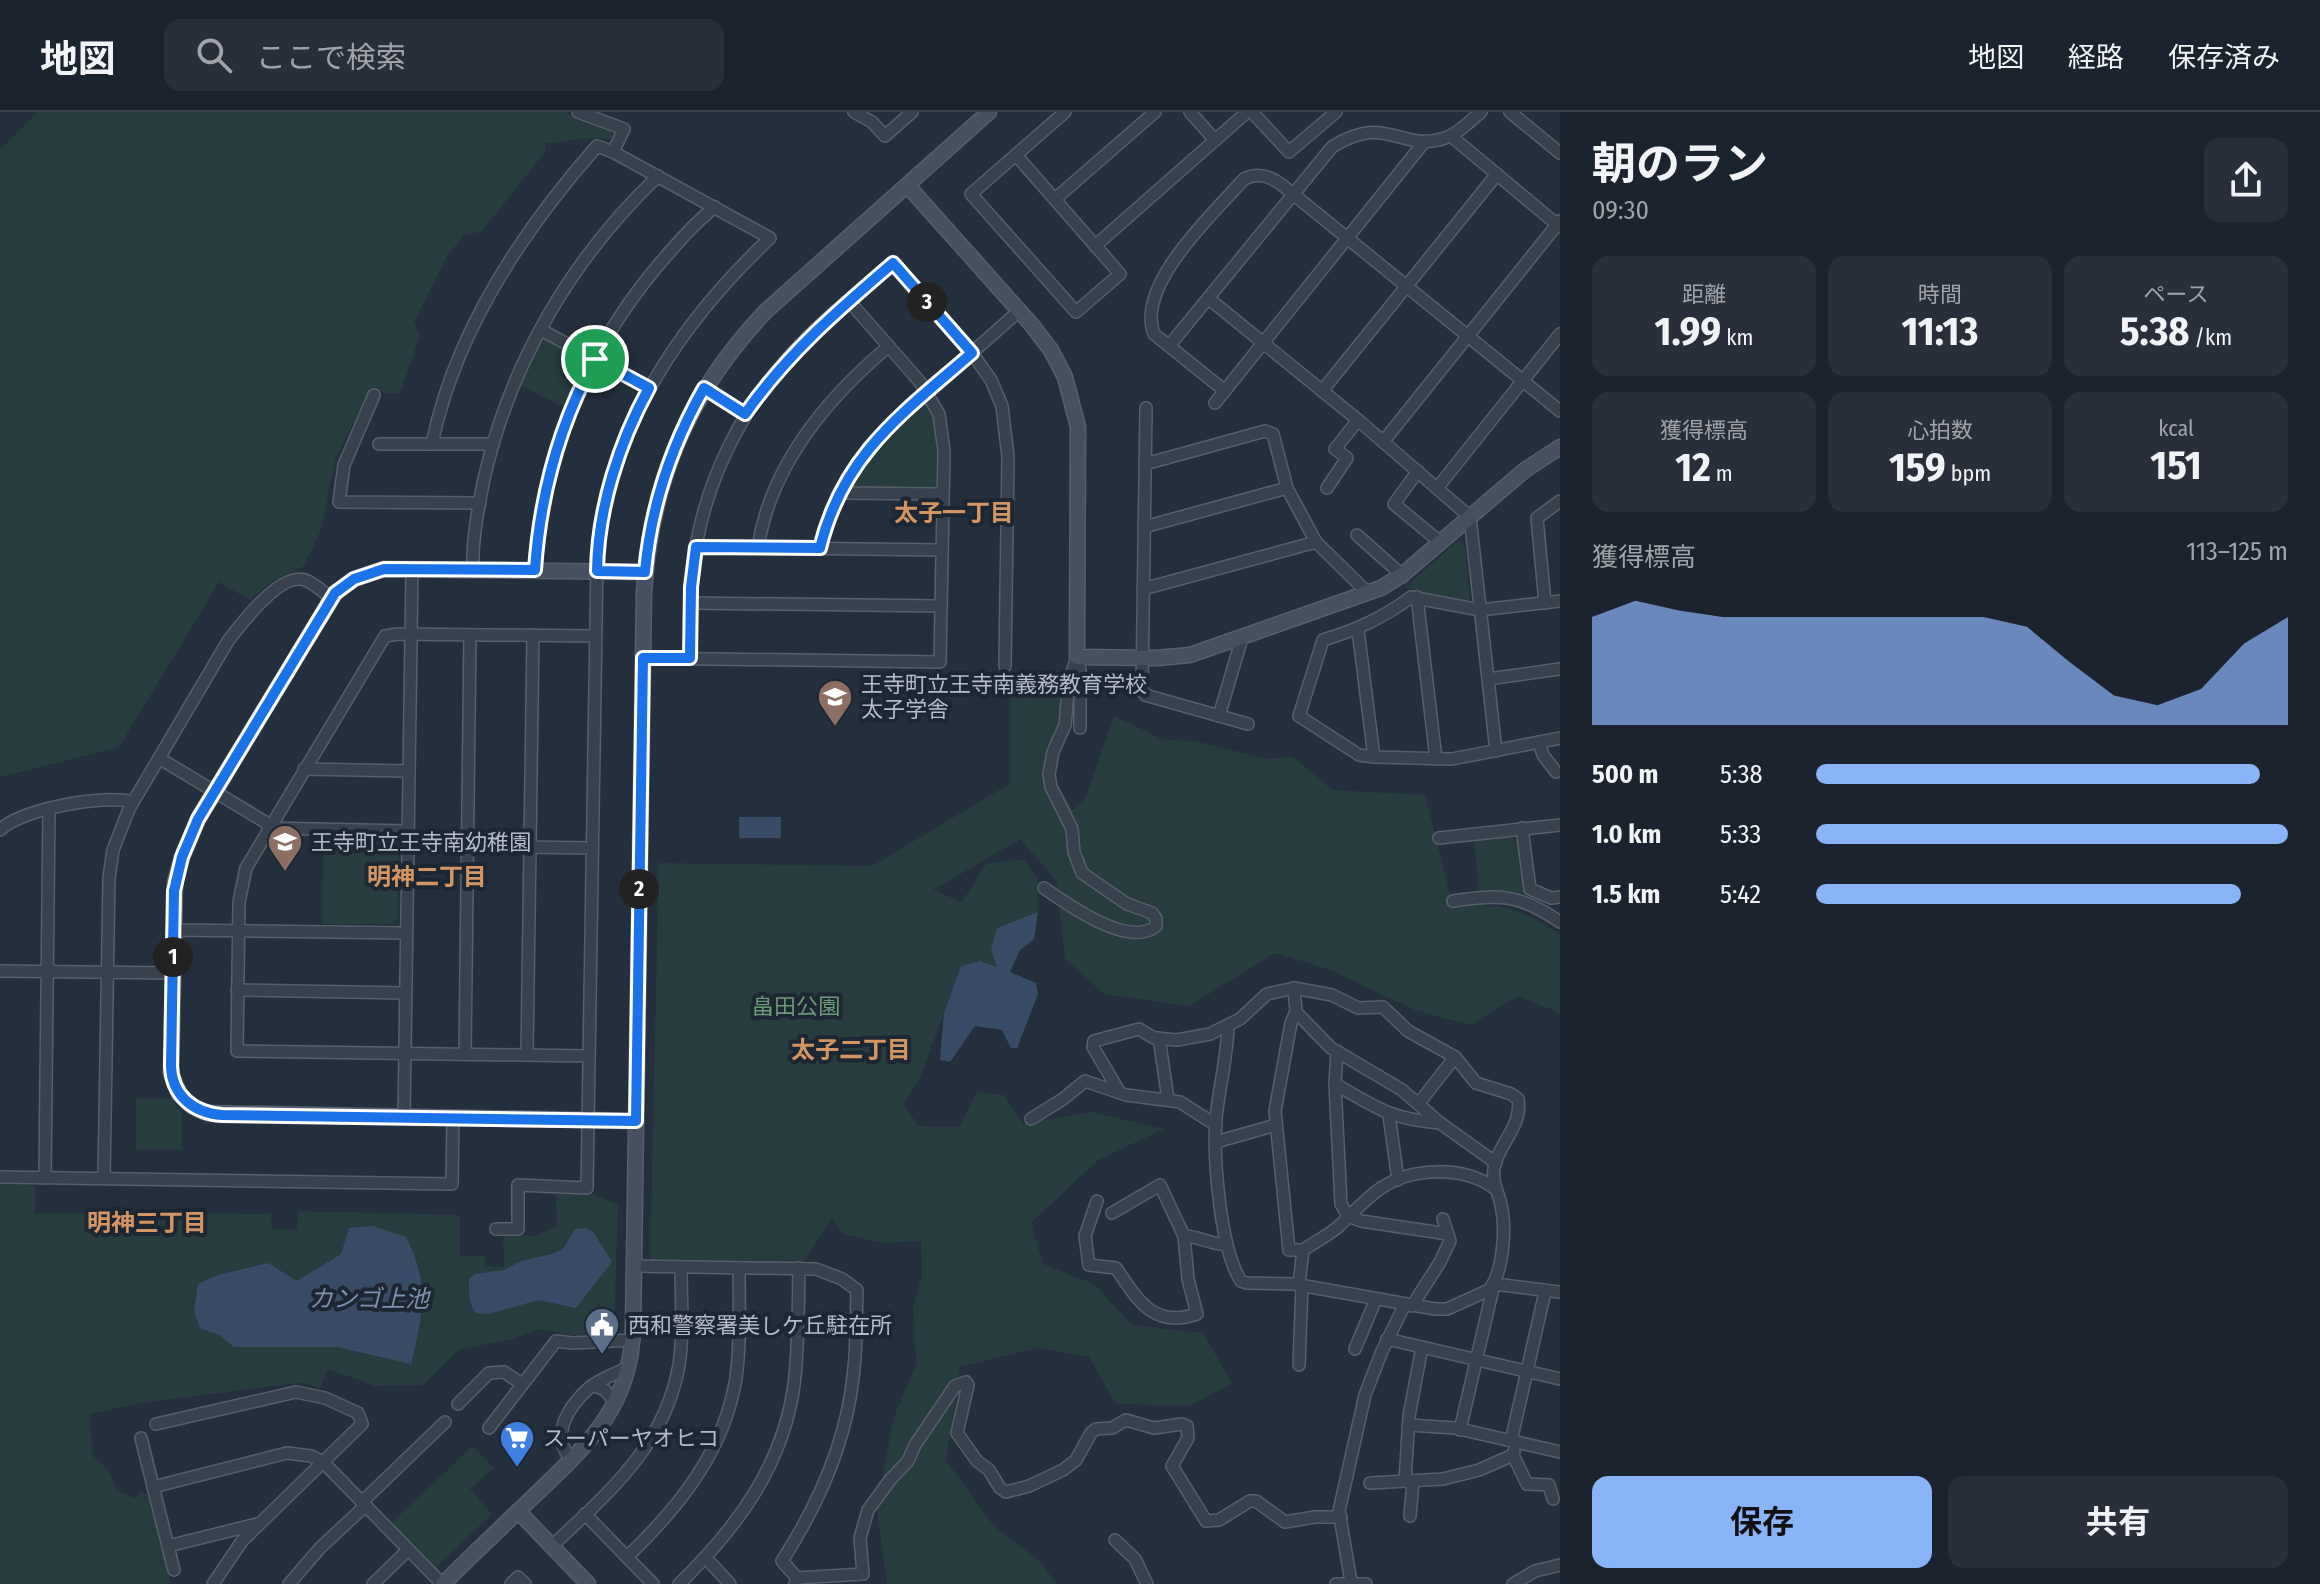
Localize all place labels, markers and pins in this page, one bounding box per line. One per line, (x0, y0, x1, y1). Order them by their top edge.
pin: 3 (907, 282, 947, 322)
pin (561, 325, 629, 393)
place label: 王寺町立王寺南義務教育学校 太子学舎 (861, 671, 1147, 723)
school or university icon: 王寺町立王寺南義務教育学校 太子学舎 (816, 678, 854, 728)
school or university icon: 王寺町立王寺南幼稚園 (266, 823, 304, 873)
place label: 王寺町立王寺南幼稚園 (311, 829, 531, 856)
pin: 2 (619, 869, 659, 909)
pin: 1 (153, 937, 193, 977)
public building icon: 西和警察署美しケ丘駐在所 (583, 1306, 621, 1356)
place label: 西和警察署美しケ丘駐在所 (628, 1312, 892, 1339)
supermarket icon: スーパーヤオヒコ (498, 1419, 536, 1469)
place label: スーパーヤオヒコ (543, 1425, 719, 1452)

